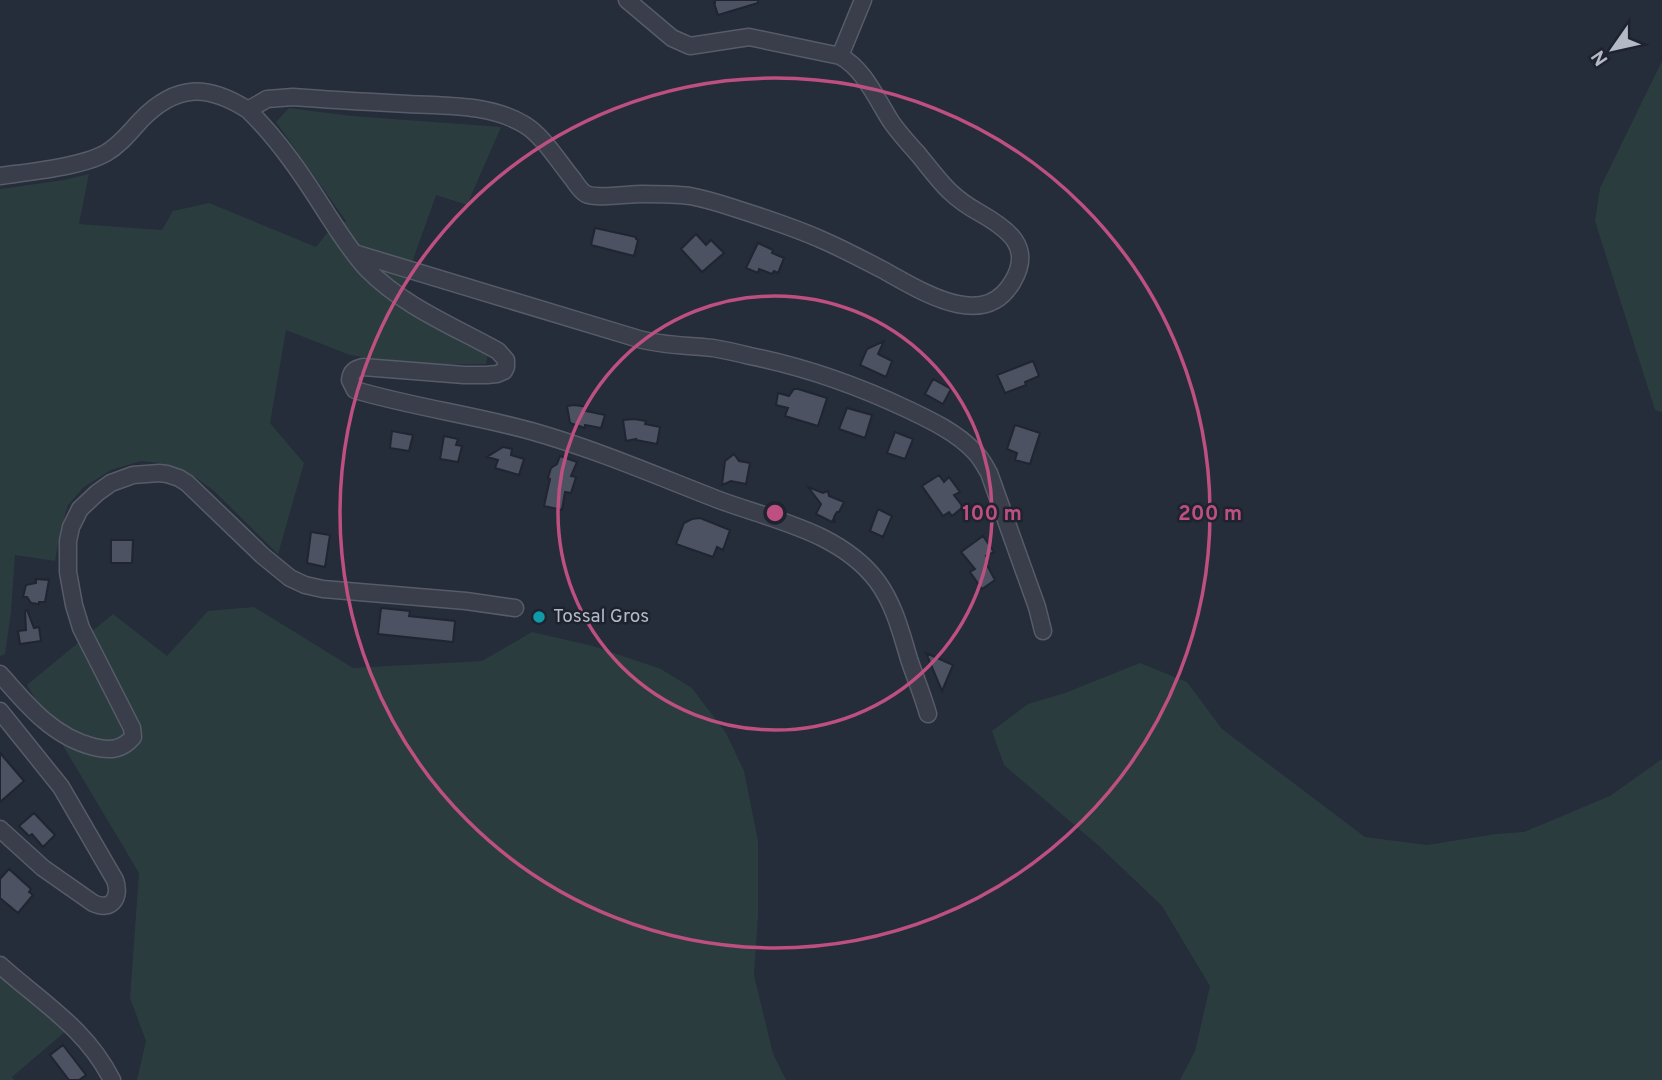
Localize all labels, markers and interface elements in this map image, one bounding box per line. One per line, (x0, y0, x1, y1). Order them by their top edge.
north arrow (1578, 14, 1648, 84)
text: N (1587, 45, 1614, 70)
centre of rings (763, 501, 787, 525)
text: 100 m (962, 501, 1022, 528)
text: 200 m (1178, 501, 1242, 528)
place label: Tossal Gros (553, 605, 649, 629)
marker: Tossal Gros (531, 609, 547, 625)

